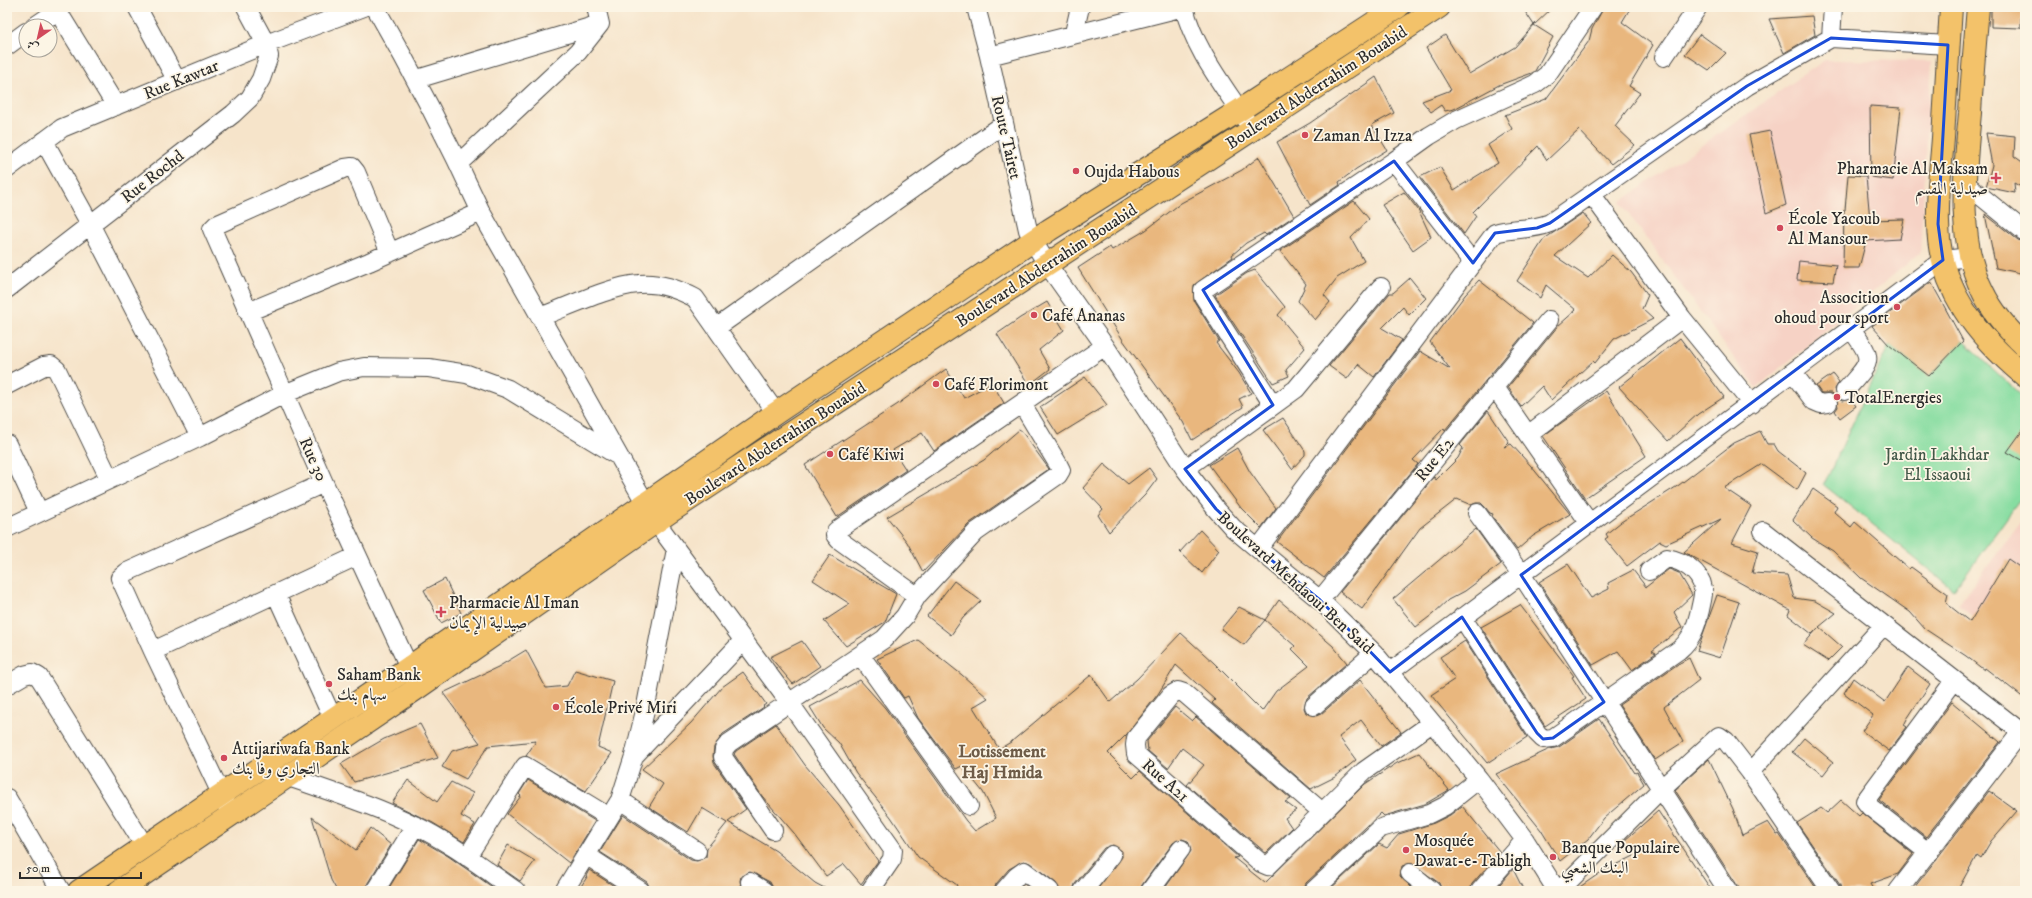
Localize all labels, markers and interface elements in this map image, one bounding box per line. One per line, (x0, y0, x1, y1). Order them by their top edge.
north arrow (18, 18, 58, 58)
street label: Boulevard Abderrahim Bouabid (1222, 21, 1412, 155)
text: ش (24, 37, 41, 54)
street label: Rue Kawtar (141, 55, 223, 105)
street label: Route Tairet (986, 93, 1026, 182)
place label: Zaman Al Izza (1313, 125, 1413, 147)
marker: Zaman Al Izza (1300, 130, 1310, 140)
street label: Rue Rochd (117, 145, 189, 208)
place label: Pharmacie Al Maksam صيدلية المقسم (1837, 158, 1988, 205)
place label: Oujda Habous (1084, 161, 1180, 183)
marker: Oujda Habous (1071, 166, 1081, 176)
marker: Pharmacie Al Maksam صيدلية المقسم (1991, 173, 2001, 183)
street label: Boulevard Abderrahim Bouabid (952, 199, 1142, 333)
place label: École Yacoub Al Mansour (1788, 208, 1880, 250)
marker: École Yacoub Al Mansour (1775, 223, 1785, 233)
place label: Assocition ohoud pour sport (1774, 287, 1890, 329)
marker: Assocition ohoud pour sport (1892, 302, 1902, 312)
place label: Café Ananas (1042, 305, 1126, 327)
marker: Café Ananas (1029, 310, 1039, 320)
place label: Café Florimont (944, 374, 1049, 396)
street label: Boulevard Abderrahim Bouabid (681, 377, 871, 511)
marker: Café Florimont (931, 379, 941, 389)
place label: TotalEnergies (1845, 387, 1942, 409)
marker: TotalEnergies (1832, 392, 1842, 402)
street label: Rue E2 (1410, 433, 1460, 486)
street label: Rue 30 (294, 434, 332, 485)
place label: Café Kiwi (838, 444, 904, 466)
park label: Jardin Lakhdar El Issaoui (1883, 444, 1990, 486)
marker: Café Kiwi (825, 449, 835, 459)
street label: Boulevard Mehdaoui Ben Said (1212, 507, 1379, 659)
place label: Pharmacie Al Iman صيدلية الإيمان (449, 592, 579, 635)
marker: Pharmacie Al Iman صيدلية الإيمان (436, 607, 446, 617)
place label: Saham Bank سهام بنك (337, 664, 422, 709)
marker: Saham Bank سهام بنك (324, 679, 334, 689)
place label: École Privé Miri (564, 697, 677, 719)
marker: École Privé Miri (551, 702, 561, 712)
place label: Attijariwafa Bank التجاري وفا بنك (232, 738, 350, 782)
district label: Lotissement Haj Hmida (958, 741, 1046, 784)
marker: Attijariwafa Bank التجاري وفا بنك (219, 753, 229, 763)
street label: Rue A21 (1137, 754, 1194, 807)
place label: Mosquée Dawat-e-Tabligh (1414, 830, 1531, 872)
place label: Banque Populaire البنك الشعبي (1561, 837, 1680, 883)
marker: Mosquée Dawat-e-Tabligh (1401, 845, 1411, 855)
marker: Banque Populaire البنك الشعبي (1548, 852, 1558, 862)
scale bar (20, 854, 141, 880)
text: 50 m (26, 861, 50, 876)

